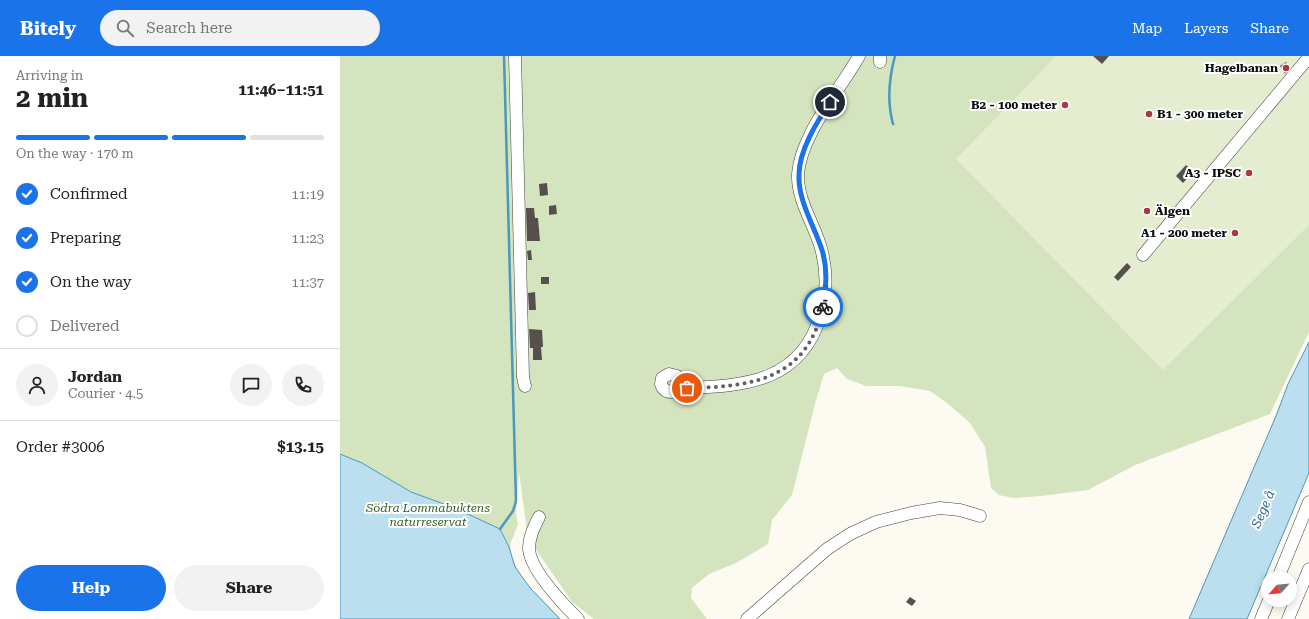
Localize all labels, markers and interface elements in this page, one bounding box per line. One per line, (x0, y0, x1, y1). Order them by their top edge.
search box (100, 10, 380, 46)
text: Bitely (20, 17, 76, 40)
icon: search (114, 17, 136, 39)
text: Search here (146, 19, 232, 37)
text: Map (1132, 20, 1162, 36)
text: Layers (1184, 20, 1228, 36)
text: Share (1250, 20, 1289, 36)
place label: Hagelbanan (1205, 61, 1278, 75)
marker: Hagelbanan (1281, 63, 1291, 73)
text: Arriving in (16, 68, 83, 83)
text: 11:46–11:51 (238, 81, 324, 99)
text: 2 min (16, 83, 88, 113)
pin (813, 85, 847, 119)
icon: home (819, 91, 841, 113)
place label: B2 - 100 meter (971, 98, 1058, 112)
marker: B2 - 100 meter (1060, 100, 1070, 110)
place label: B1 - 300 meter (1157, 107, 1244, 121)
marker: B1 - 300 meter (1144, 109, 1154, 119)
text: On the way · 170 m (16, 146, 133, 161)
place label: A3 - IPSC (1185, 166, 1242, 180)
marker: A3 - IPSC (1244, 168, 1254, 178)
icon: check (16, 183, 38, 205)
text: Confirmed (50, 185, 128, 203)
text: 11:19 (292, 187, 324, 202)
place label: Älgen (1155, 204, 1190, 218)
marker: Älgen (1142, 206, 1152, 216)
place label: A1 - 200 meter (1141, 226, 1228, 240)
icon: check (16, 227, 38, 249)
marker: A1 - 200 meter (1230, 228, 1240, 238)
text: Preparing (50, 229, 121, 247)
text: 11:23 (292, 231, 324, 246)
icon: check (16, 271, 38, 293)
text: On the way (50, 273, 132, 291)
text: 11:37 (292, 275, 324, 290)
courier (803, 287, 843, 327)
icon: bike (812, 296, 834, 318)
text: Delivered (50, 317, 120, 335)
button: person (16, 364, 58, 406)
button: chat (230, 364, 272, 406)
button: phone (282, 364, 324, 406)
text: Jordan (68, 368, 122, 386)
pin (670, 371, 704, 405)
icon: bag (676, 377, 698, 399)
text: Courier · 4.5 (68, 386, 143, 401)
text: Order #3006 (16, 438, 105, 456)
text: $13.15 (277, 438, 324, 456)
water label: Sege å (1248, 488, 1278, 531)
park label: Södra Lommabuktens naturreservat (365, 501, 490, 529)
button: Help (16, 565, 166, 611)
button: Share (174, 565, 324, 611)
north arrow (1261, 571, 1297, 607)
map controls (1261, 571, 1297, 607)

